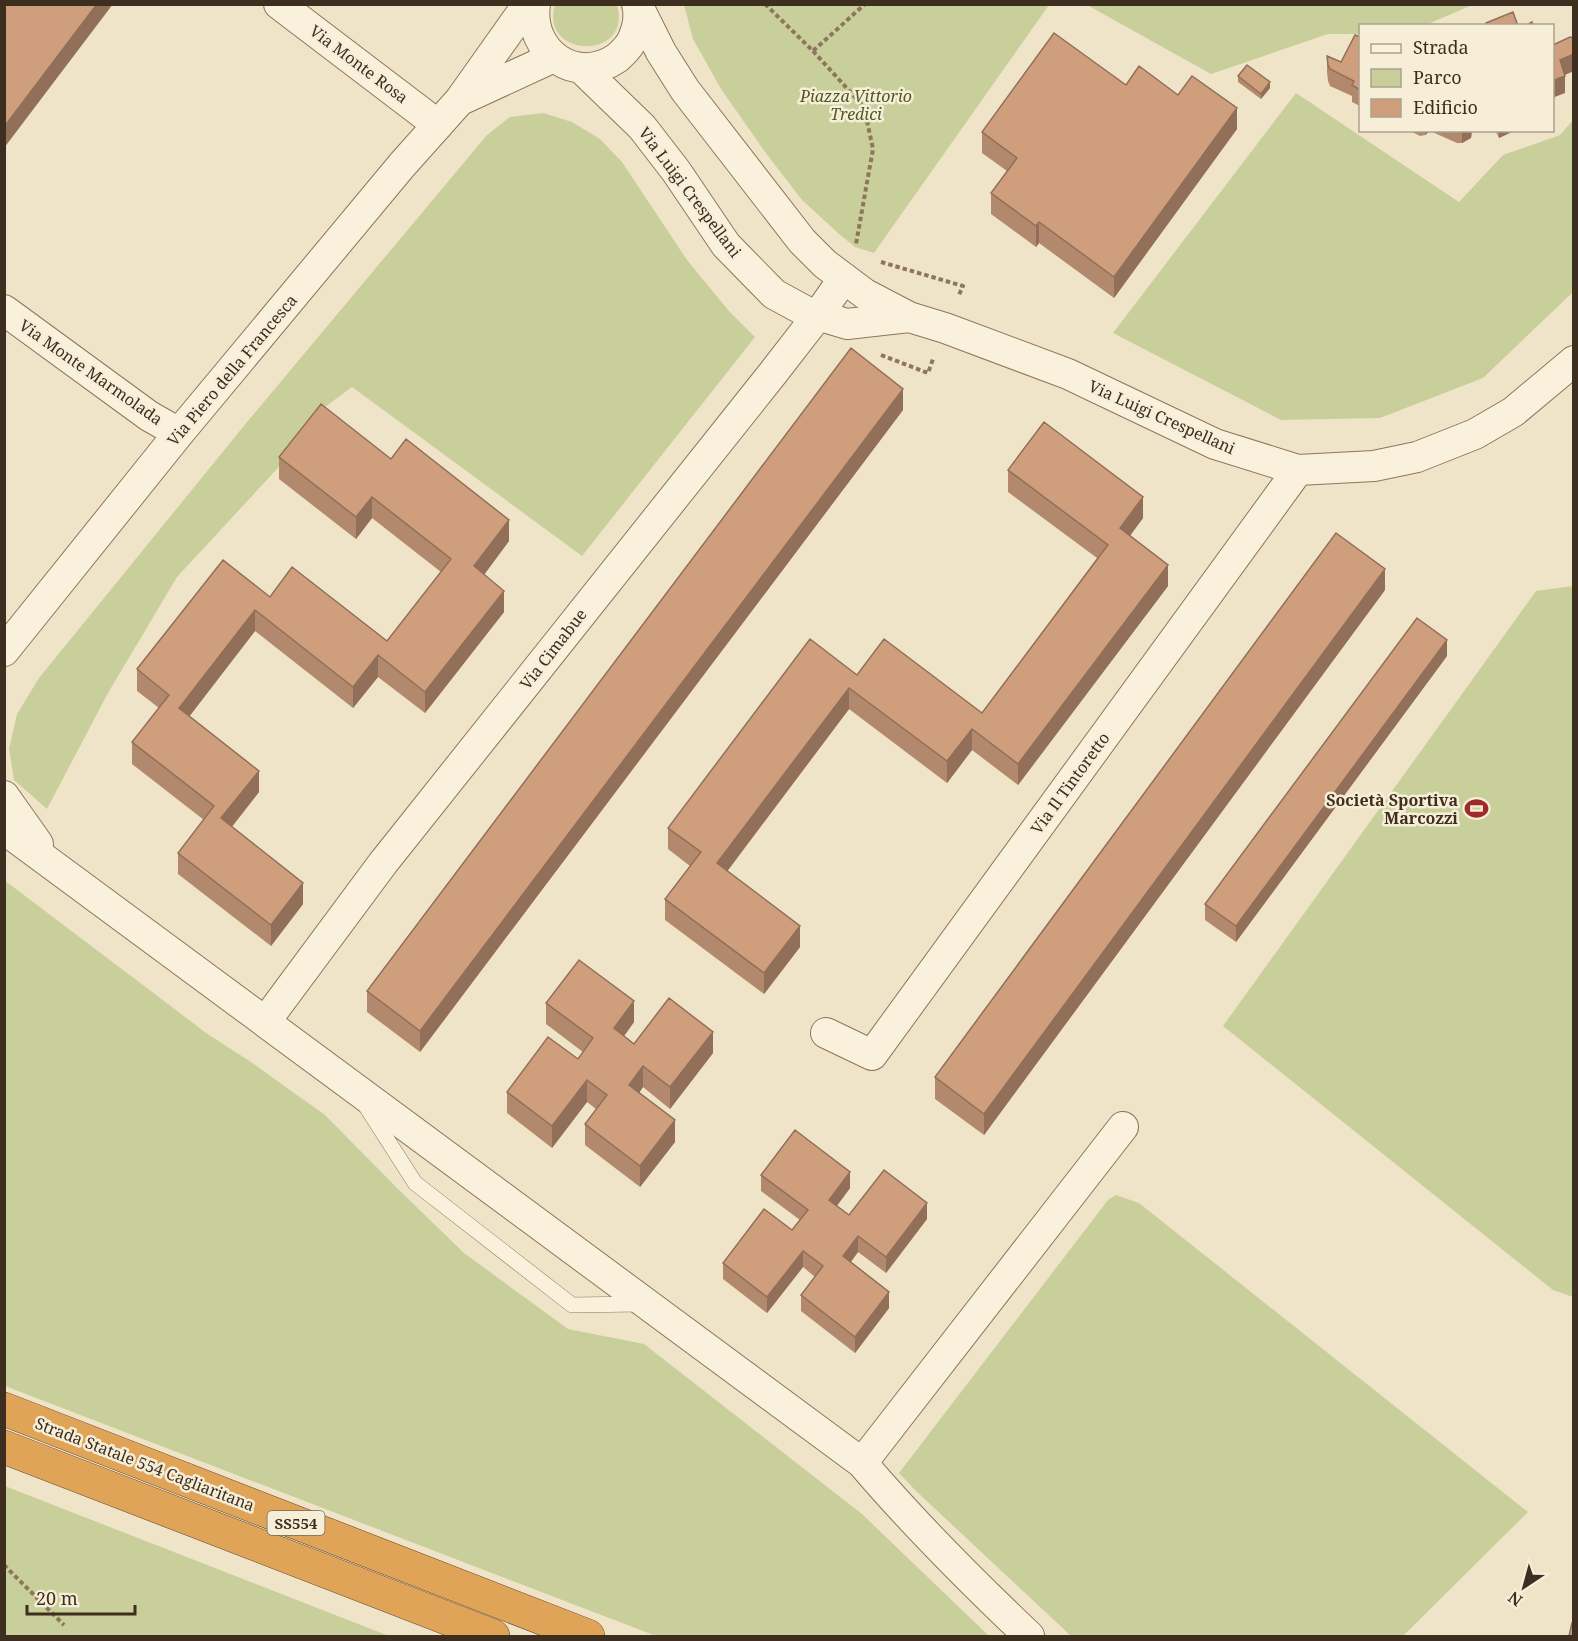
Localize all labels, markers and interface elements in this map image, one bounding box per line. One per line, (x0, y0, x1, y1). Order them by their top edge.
street label: Via Monte Rosa (305, 20, 413, 108)
legend (1359, 24, 1554, 132)
text: Strada (1413, 35, 1469, 59)
text: Parco (1413, 65, 1462, 89)
park label: Piazza Vittorio Tredici (799, 85, 912, 125)
text: Edificio (1413, 95, 1478, 119)
street label: Via Luigi Crespellani (634, 122, 746, 262)
street label: Via Piero della Francesca (162, 290, 302, 450)
street label: Via Monte Marmolada (15, 314, 167, 430)
street label: Via Luigi Crespellani (1085, 375, 1239, 459)
street label: Via Cimabue (515, 604, 591, 694)
street label: Via Il Tintoretto (1026, 728, 1114, 838)
place label: Società Sportiva Marcozzi (1326, 789, 1458, 829)
sports icon: Società Sportiva Marcozzi (1463, 796, 1489, 822)
street label: Strada Statale 554 Cagliaritana (32, 1412, 258, 1516)
road number: SS554 (268, 1511, 324, 1535)
north arrow (1494, 1557, 1554, 1617)
scale bar (27, 1578, 135, 1616)
text: 20 m (36, 1586, 78, 1610)
text: N (1503, 1586, 1527, 1612)

